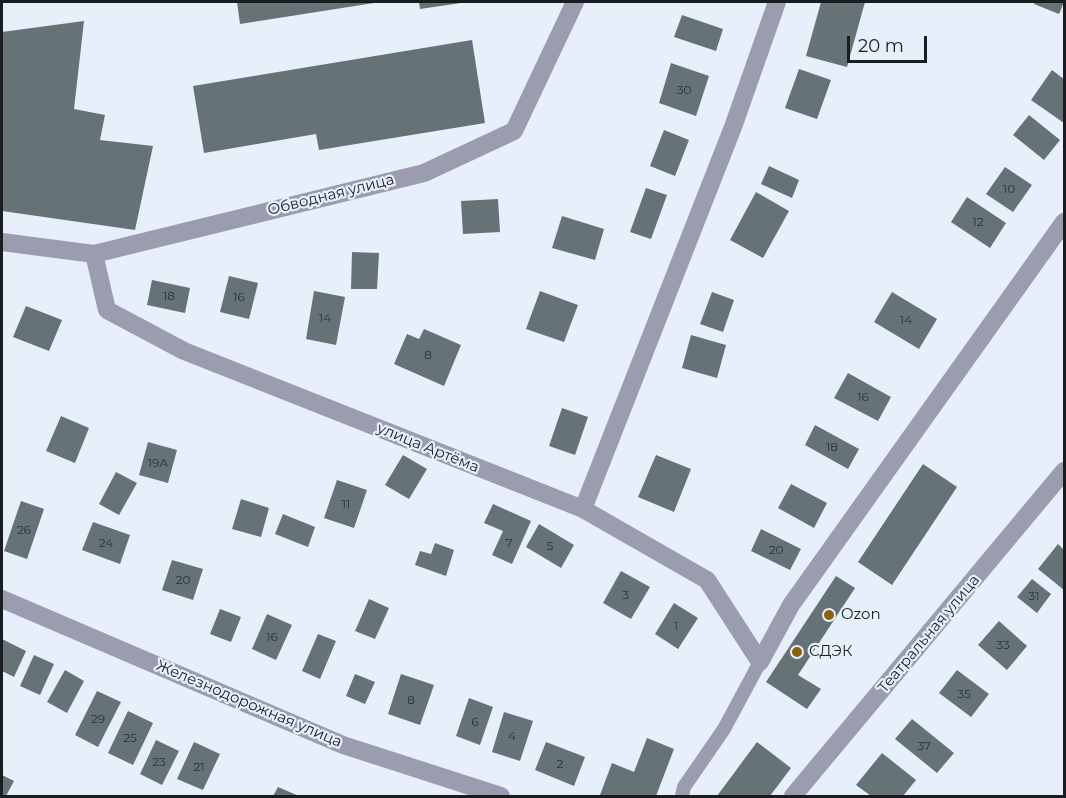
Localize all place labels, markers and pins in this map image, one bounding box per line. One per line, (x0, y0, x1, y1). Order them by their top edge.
place label: Ozon (841, 606, 881, 624)
marker: Ozon (822, 608, 836, 622)
place label: СДЭК (809, 643, 852, 661)
marker: СДЭК (790, 645, 804, 659)

